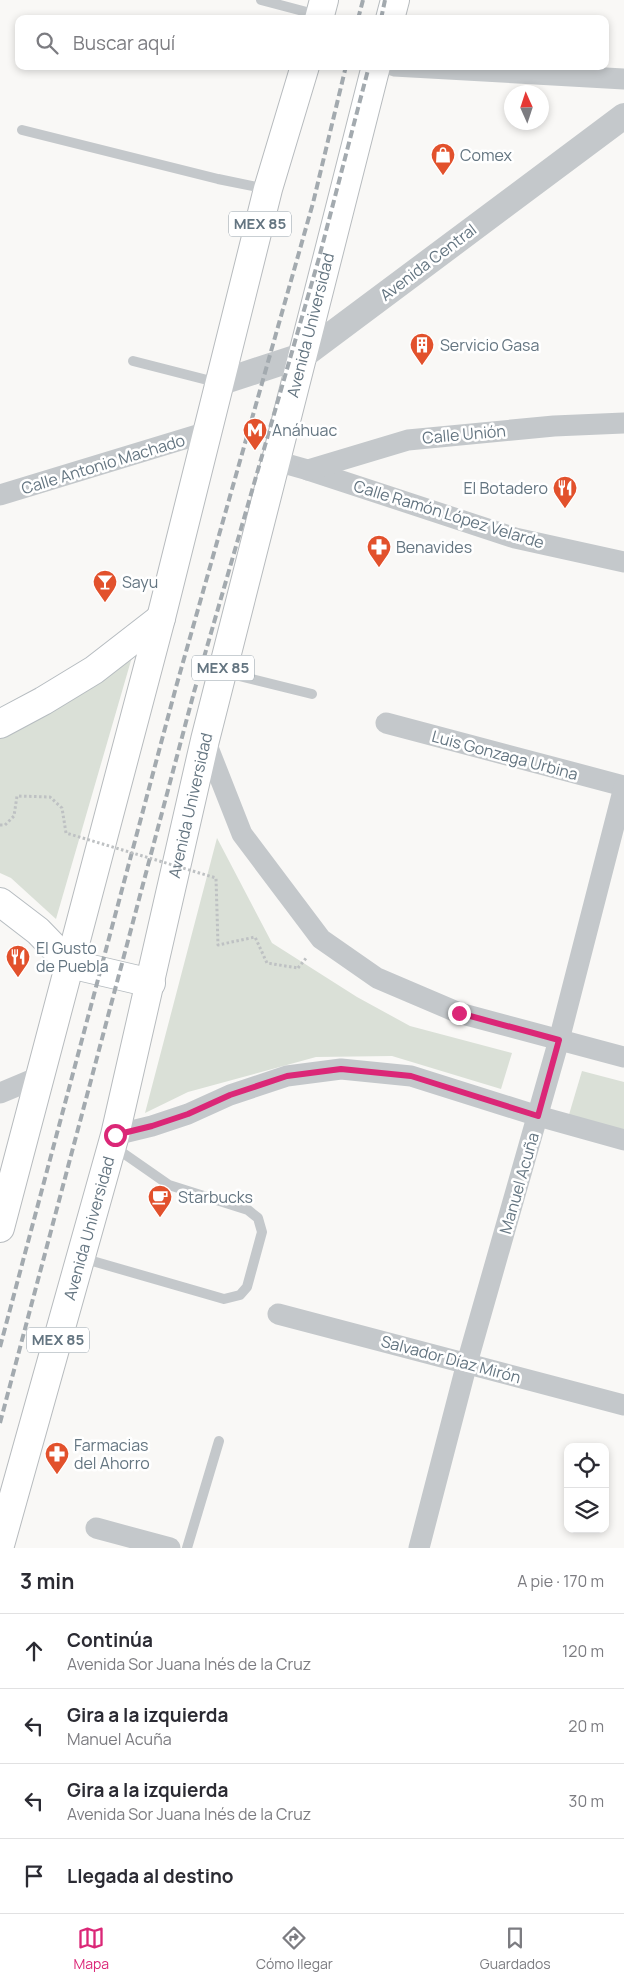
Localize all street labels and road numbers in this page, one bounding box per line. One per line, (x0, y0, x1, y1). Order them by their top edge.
road number: MEX 85 (229, 212, 291, 236)
street label: Avenida Central (375, 218, 481, 306)
street label: Avenida Universidad (281, 250, 339, 400)
street label: Calle Unión (421, 419, 507, 449)
street label: Calle Antonio Machado (19, 429, 187, 499)
street label: Calle Ramón López Velarde (351, 474, 547, 554)
road number: MEX 85 (192, 656, 254, 680)
street label: Luis Gonzaga Urbina (430, 725, 580, 785)
street label: Avenida Universidad (163, 730, 217, 880)
street label: Manuel Acuña (494, 1130, 544, 1236)
street label: Avenida Universidad (58, 1154, 119, 1303)
road number: MEX 85 (27, 1328, 89, 1352)
street label: Salvador Díaz Mirón (379, 1330, 523, 1388)

